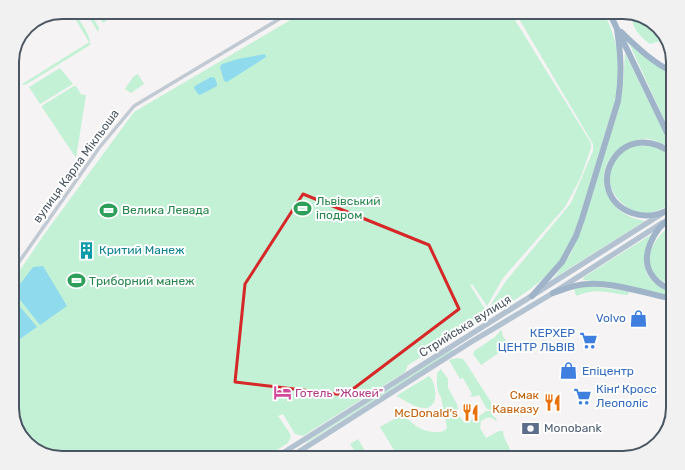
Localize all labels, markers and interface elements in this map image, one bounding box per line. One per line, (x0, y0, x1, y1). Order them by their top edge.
street label: вулиця Карла Мікльоша (30, 107, 122, 225)
place label: Львівський іподром (316, 194, 381, 222)
sports icon: Львівський іподром (293, 198, 313, 218)
sports icon: Велика Левада (99, 200, 119, 220)
place label: Велика Левада (122, 203, 209, 217)
building icon: Критий Манеж (76, 240, 96, 260)
place label: Критий Манеж (99, 243, 185, 257)
sports icon: Триборний манеж (66, 271, 86, 291)
place label: Триборний манеж (89, 274, 195, 288)
street label: Стрийська вулиця (416, 292, 514, 360)
shop icon: Volvo (629, 308, 649, 328)
place label: Volvo (596, 311, 626, 325)
place label: КЕРХЕР ЦЕНТР ЛЬВІВ (498, 326, 575, 354)
supermarket icon: КЕРХЕР ЦЕНТР ЛЬВІВ (578, 330, 598, 350)
shop icon: Епіцентр (559, 361, 579, 381)
place label: Епіцентр (582, 364, 634, 378)
place label: Кінґ Кросс Леополіс (596, 382, 657, 410)
hotel icon: Готель "Жокей" (272, 383, 292, 403)
place label: Готель "Жокей" (295, 386, 383, 400)
supermarket icon: Кінґ Кросс Леополіс (573, 386, 593, 406)
place label: Смак Кавказу (492, 388, 540, 416)
restaurant icon: Смак Кавказу (542, 392, 562, 412)
restaurant icon: McDonald's (461, 403, 481, 423)
place label: McDonald's (394, 406, 458, 420)
bank icon: Monobank (521, 418, 541, 438)
place label: Monobank (544, 421, 603, 435)

